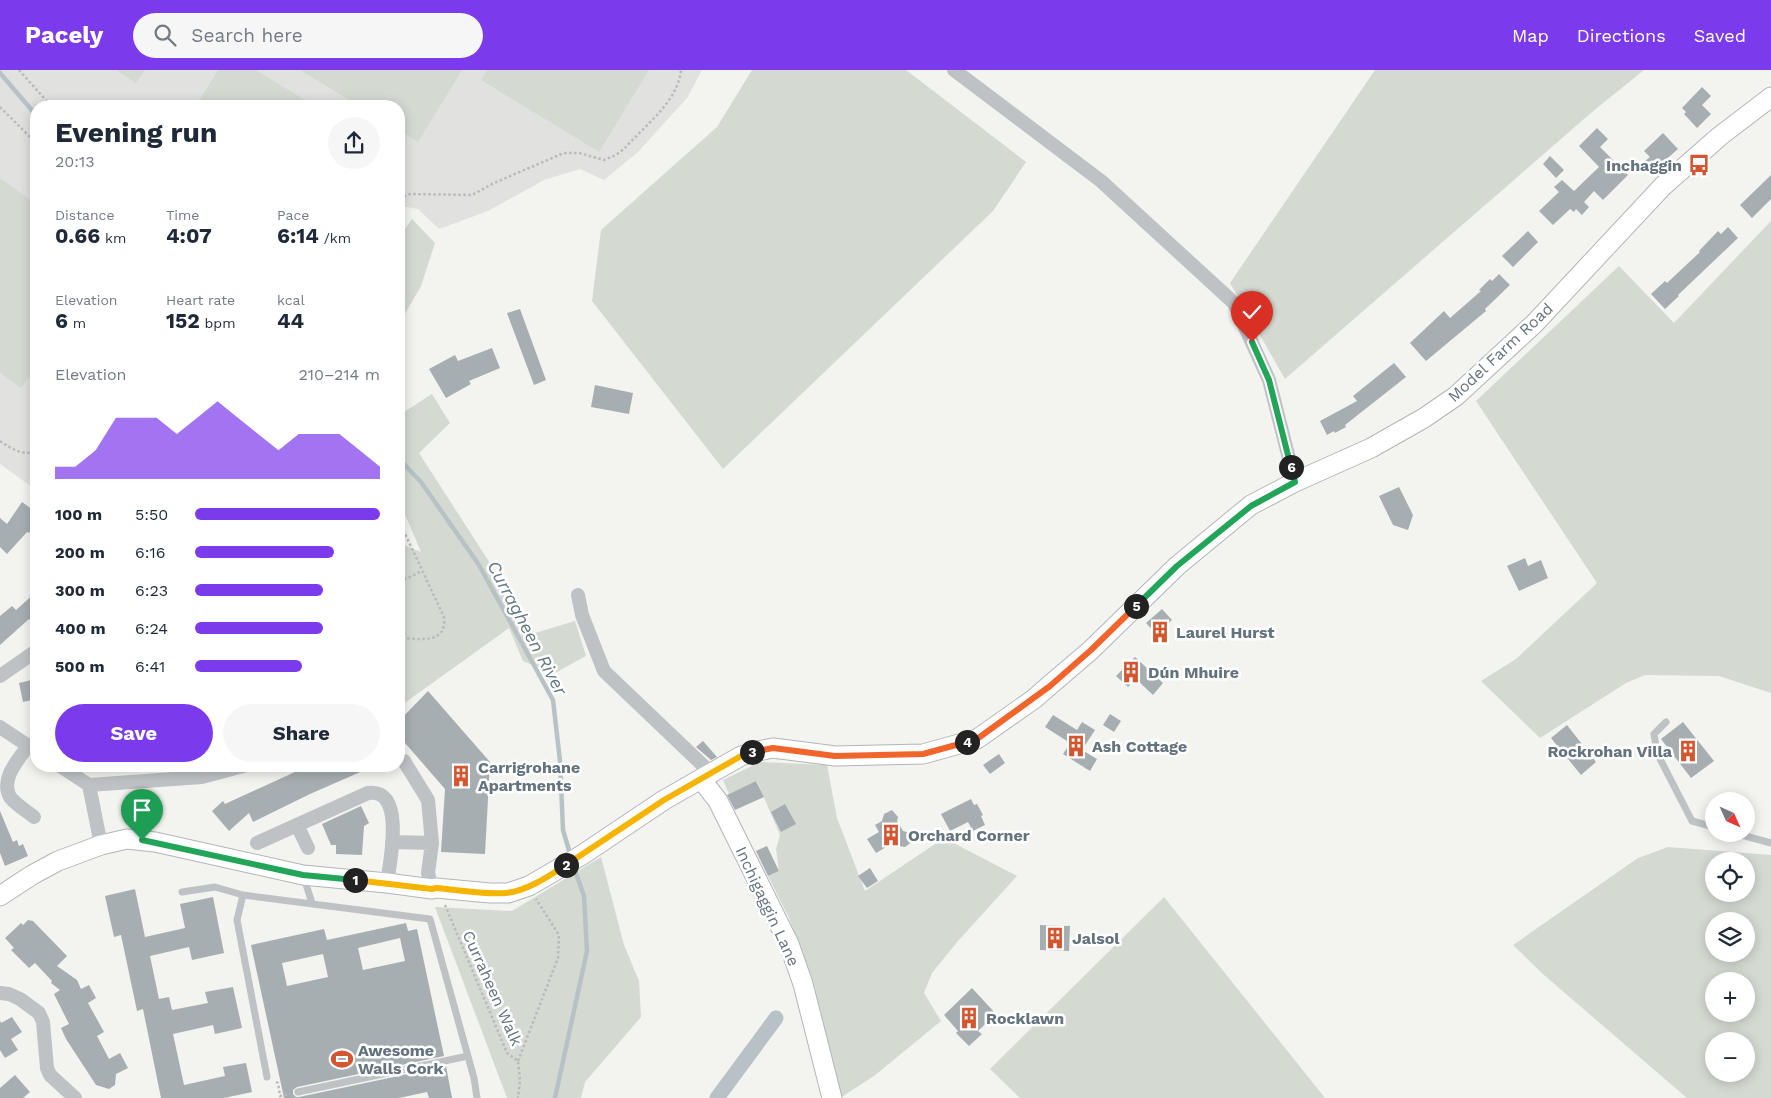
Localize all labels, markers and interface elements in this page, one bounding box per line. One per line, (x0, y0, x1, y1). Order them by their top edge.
search box (133, 13, 483, 58)
text: Pacely (25, 21, 103, 49)
icon: search (151, 21, 179, 49)
text: Search here (191, 24, 303, 47)
text: Map (1512, 25, 1549, 46)
text: Directions (1577, 25, 1666, 46)
text: Saved (1694, 25, 1746, 46)
text: Evening run (55, 116, 217, 149)
button: share (328, 117, 380, 169)
text: 20:13 (55, 152, 95, 171)
bus stop icon: Inchaggin (1686, 152, 1712, 178)
place label: Inchaggin (1606, 156, 1682, 175)
text: Distance (55, 207, 115, 223)
text: Time (166, 207, 199, 223)
text: Pace (277, 207, 309, 223)
text: 0.66 (55, 223, 100, 248)
text: 4:07 (166, 223, 212, 248)
text: 6:14 (277, 223, 319, 248)
text: km (100, 230, 126, 246)
text: /km (319, 230, 351, 246)
pin (1231, 291, 1273, 342)
text: Elevation (55, 292, 118, 308)
text: Heart rate (166, 292, 235, 308)
text: kcal (277, 292, 305, 308)
icon: check (1238, 298, 1266, 326)
street label: Model Farm Road (1444, 299, 1557, 406)
text: 6 (55, 308, 68, 333)
text: 152 (166, 308, 200, 333)
text: 44 (277, 308, 304, 333)
text: m (68, 315, 86, 331)
text: bpm (200, 315, 235, 331)
text: Elevation (55, 365, 126, 384)
text: 210–214 m (298, 365, 380, 384)
pin: 6 (1278, 454, 1304, 480)
text: 6 (1287, 459, 1296, 475)
text: 100 m (55, 505, 102, 524)
text: 5:50 (135, 505, 168, 524)
text: 200 m (55, 543, 105, 562)
text: 6:16 (135, 543, 165, 562)
water label: Curragheen River (483, 557, 572, 699)
text: 300 m (55, 581, 105, 600)
text: 6:23 (135, 581, 168, 600)
pin: 5 (1124, 594, 1148, 618)
text: 5 (1132, 598, 1141, 614)
text: 400 m (55, 619, 106, 638)
text: 6:24 (135, 619, 168, 638)
building icon: Laurel Hurst (1147, 619, 1173, 645)
place label: Laurel Hurst (1176, 623, 1274, 642)
text: 500 m (55, 657, 105, 676)
text: 6:41 (135, 657, 165, 676)
building icon: Dún Mhuire (1118, 659, 1144, 685)
place label: Dún Mhuire (1148, 663, 1239, 682)
button: Save (55, 704, 213, 762)
button: Share (223, 704, 380, 762)
pin: 4 (954, 730, 980, 754)
building icon: Ash Cottage (1063, 733, 1089, 759)
text: 4 (963, 734, 972, 750)
place label: Ash Cottage (1092, 737, 1187, 756)
building icon: Rockrohan Villa (1675, 738, 1701, 764)
pin: 3 (740, 740, 764, 764)
place label: Rockrohan Villa (1547, 742, 1673, 761)
text: 3 (748, 744, 757, 760)
place label: Carrigrohane Apartments (478, 758, 580, 795)
building icon: Carrigrohane Apartments (448, 763, 474, 789)
pin (121, 789, 163, 840)
north arrow (1705, 792, 1755, 842)
map controls (1705, 792, 1755, 1082)
icon: arrive (128, 796, 156, 824)
building icon: Orchard Corner (878, 822, 904, 848)
place label: Orchard Corner (908, 826, 1030, 845)
street label: Inchigaggin Lane (732, 843, 804, 969)
pin: 2 (554, 852, 578, 878)
button: locate (1705, 852, 1755, 902)
text: 2 (562, 857, 571, 873)
pin: 1 (342, 868, 368, 892)
text: 1 (352, 872, 359, 888)
button: layers (1705, 912, 1755, 962)
building icon: Jalsol (1042, 925, 1068, 951)
street label: Curraheen Walk (459, 928, 526, 1049)
place label: Jalsol (1072, 929, 1120, 948)
button: + (1705, 972, 1755, 1022)
building icon: Rocklawn (956, 1005, 982, 1031)
place label: Rocklawn (986, 1009, 1064, 1028)
button: − (1705, 1032, 1755, 1082)
place label: Awesome Walls Cork (358, 1041, 444, 1078)
sports icon: Awesome Walls Cork (329, 1046, 355, 1072)

